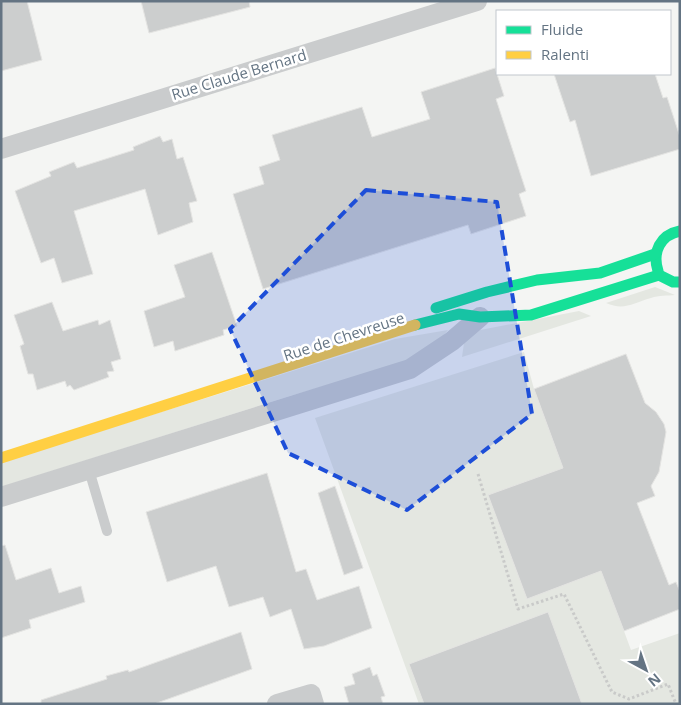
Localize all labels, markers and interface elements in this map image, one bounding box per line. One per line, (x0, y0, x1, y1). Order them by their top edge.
legend (496, 10, 671, 75)
text: Fluide (541, 19, 583, 39)
street label: Rue Claude Bernard (169, 44, 309, 104)
text: Ralenti (541, 44, 589, 64)
street label: Rue de Chevreuse (281, 307, 407, 365)
north arrow (621, 645, 671, 695)
text: N (644, 669, 665, 691)

